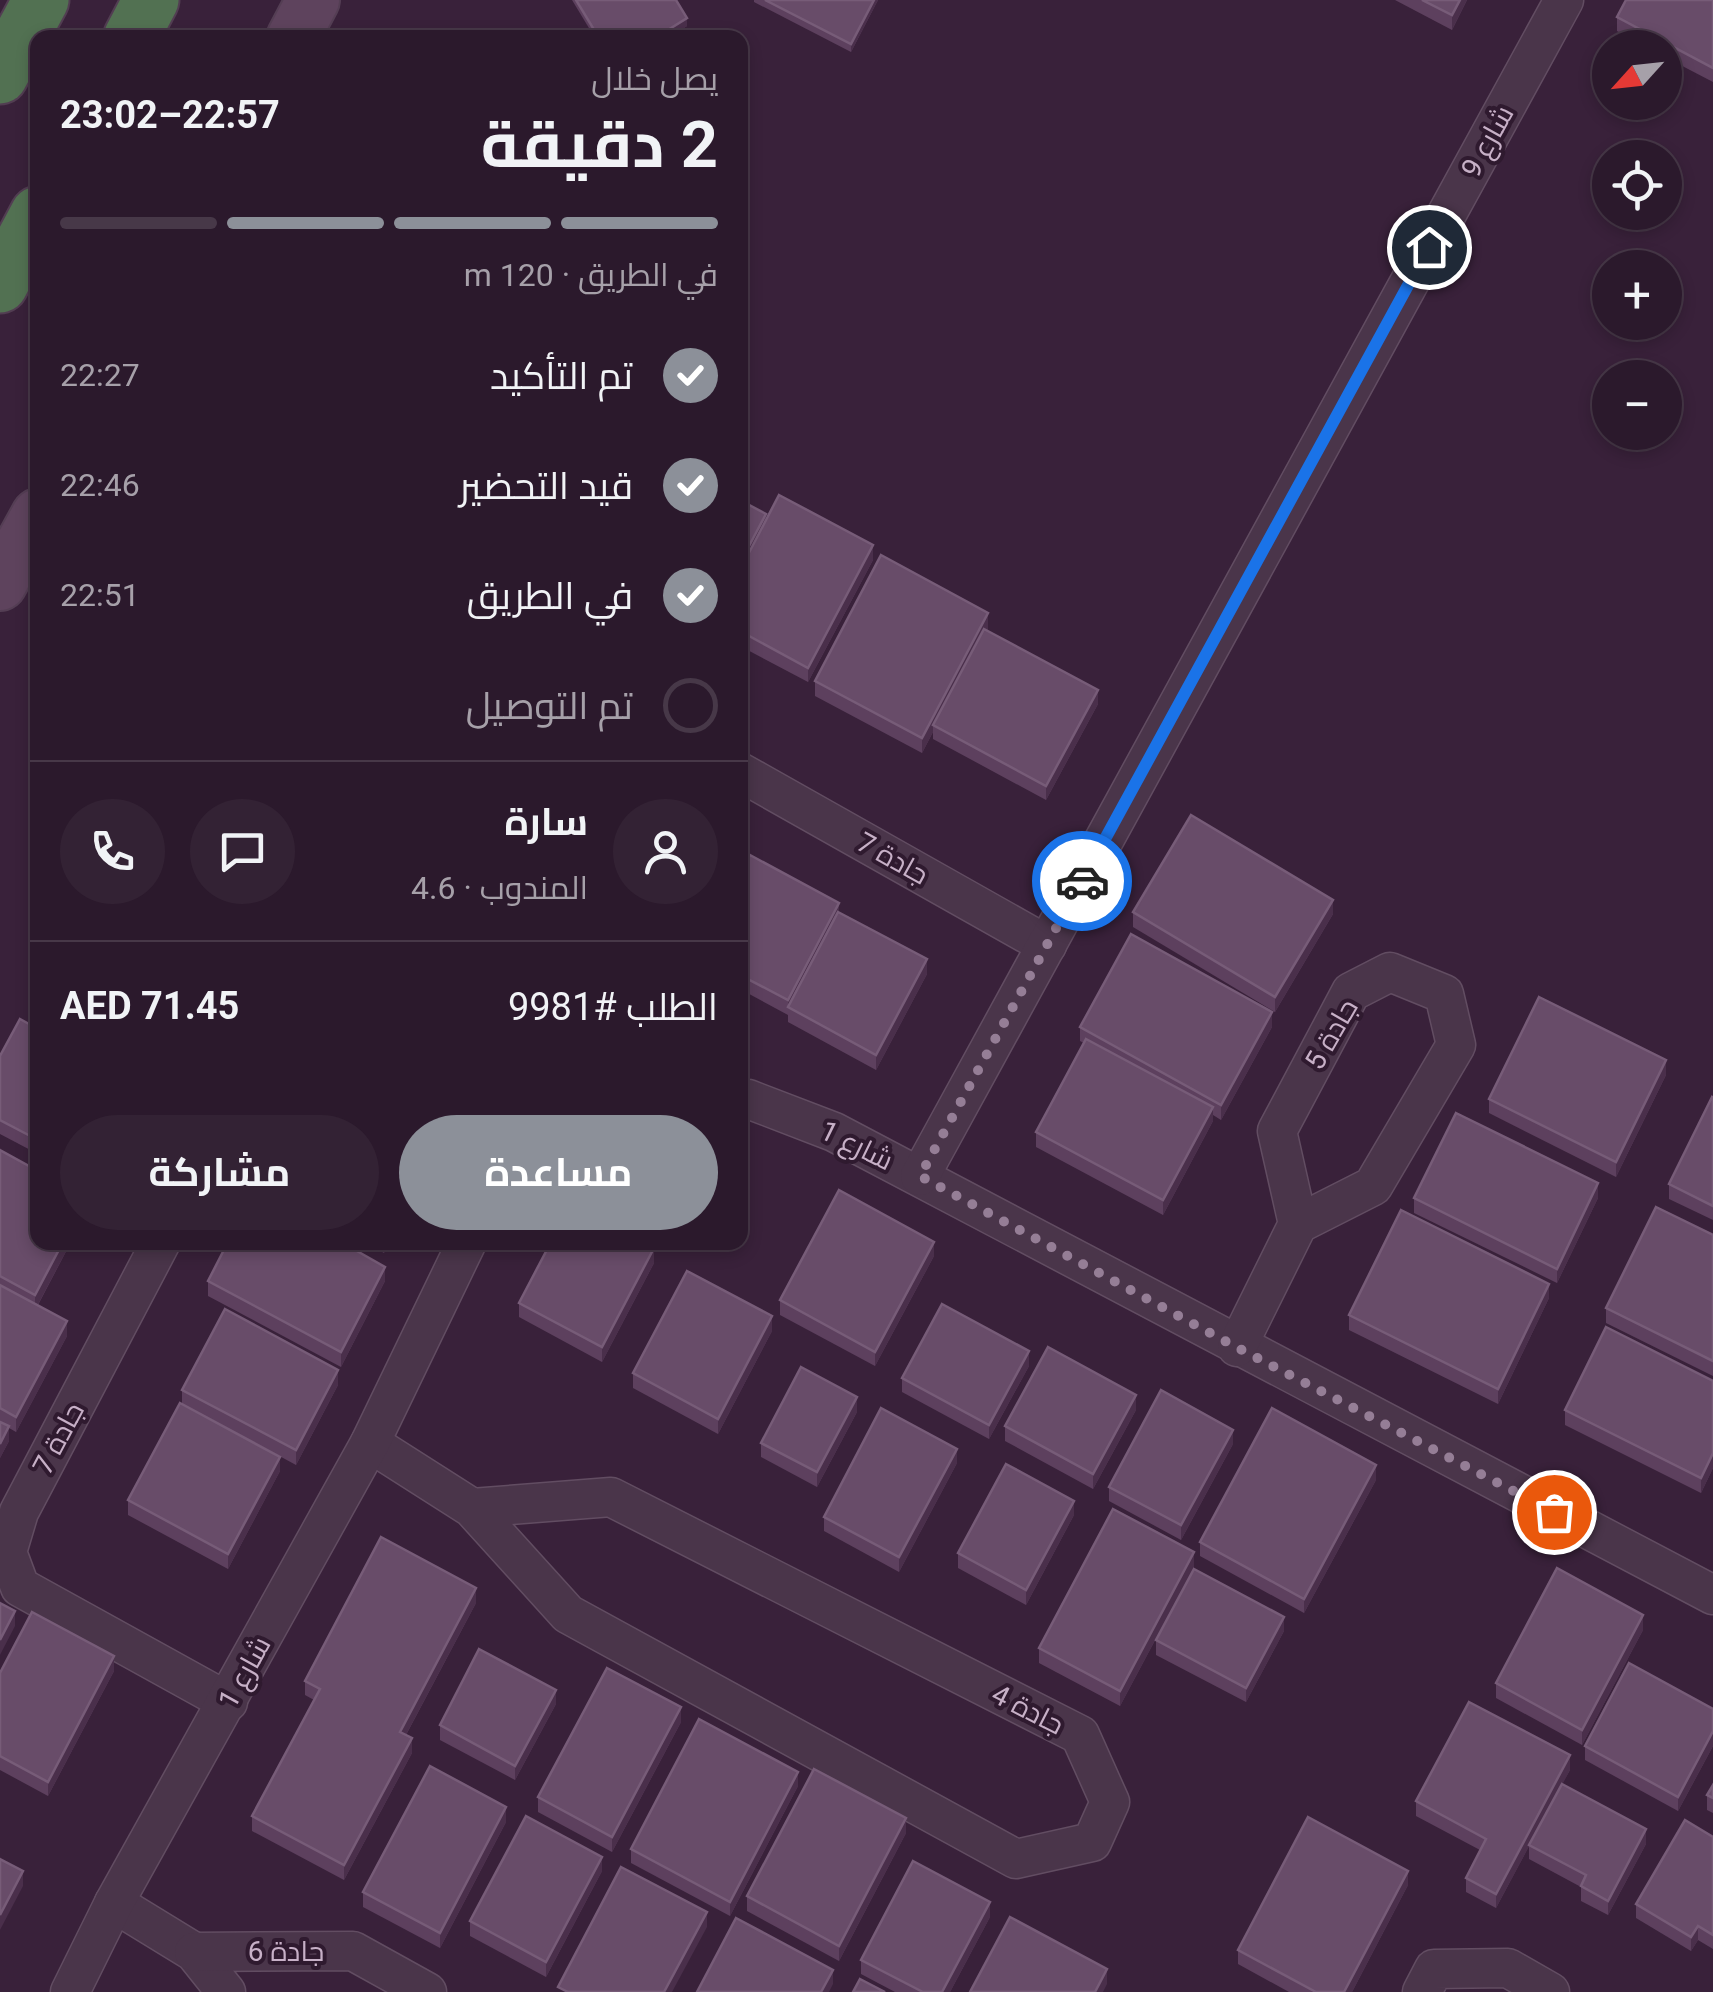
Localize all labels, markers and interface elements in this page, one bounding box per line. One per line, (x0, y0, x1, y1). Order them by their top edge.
north arrow (1592, 30, 1682, 120)
map controls (1592, 30, 1682, 450)
text: يصل خلال (591, 60, 718, 98)
text: 22:57–23:02 (60, 93, 280, 137)
street label: شارع 9 (1454, 100, 1522, 184)
text: 2 دقيقة (481, 107, 718, 183)
button: locate (1592, 140, 1682, 230)
pin (1387, 205, 1472, 290)
icon: home (1402, 220, 1457, 275)
button: + (1592, 250, 1682, 340)
text: في الطريق · 120 m (464, 256, 718, 294)
icon: check (663, 348, 718, 403)
text: تم التأكيد (490, 354, 633, 398)
text: 22:27 (60, 356, 140, 394)
button: − (1592, 360, 1682, 450)
icon: check (663, 458, 718, 513)
text: قيد التحضير (459, 464, 633, 508)
text: 22:46 (60, 466, 140, 504)
icon: check (663, 568, 718, 623)
text: في الطريق (467, 574, 633, 618)
text: 22:51 (60, 576, 140, 614)
text: تم التوصيل (466, 684, 633, 728)
button: phone (60, 799, 165, 904)
button: chat (190, 799, 295, 904)
button: person (613, 799, 718, 904)
text: سارة (505, 800, 588, 844)
street label: جادة 7 (851, 825, 934, 891)
courier (1032, 831, 1132, 931)
icon: car (1055, 854, 1110, 909)
text: المندوب · 4.6 (411, 869, 588, 907)
text: AED 71.45 (60, 984, 239, 1028)
text: الطلب #9981 (508, 985, 718, 1029)
street label: جادة 5 (1298, 993, 1365, 1076)
street label: شارع 1 (814, 1114, 899, 1179)
button: مشاركة (60, 1115, 379, 1230)
button: مساعدة (399, 1115, 718, 1230)
street label: جادة 7 (26, 1397, 91, 1480)
pin (1512, 1470, 1597, 1555)
icon: bag (1527, 1485, 1582, 1540)
street label: شارع 1 (211, 1631, 279, 1715)
street label: جادة 4 (986, 1677, 1069, 1741)
street label: جادة 6 (248, 1935, 324, 1968)

